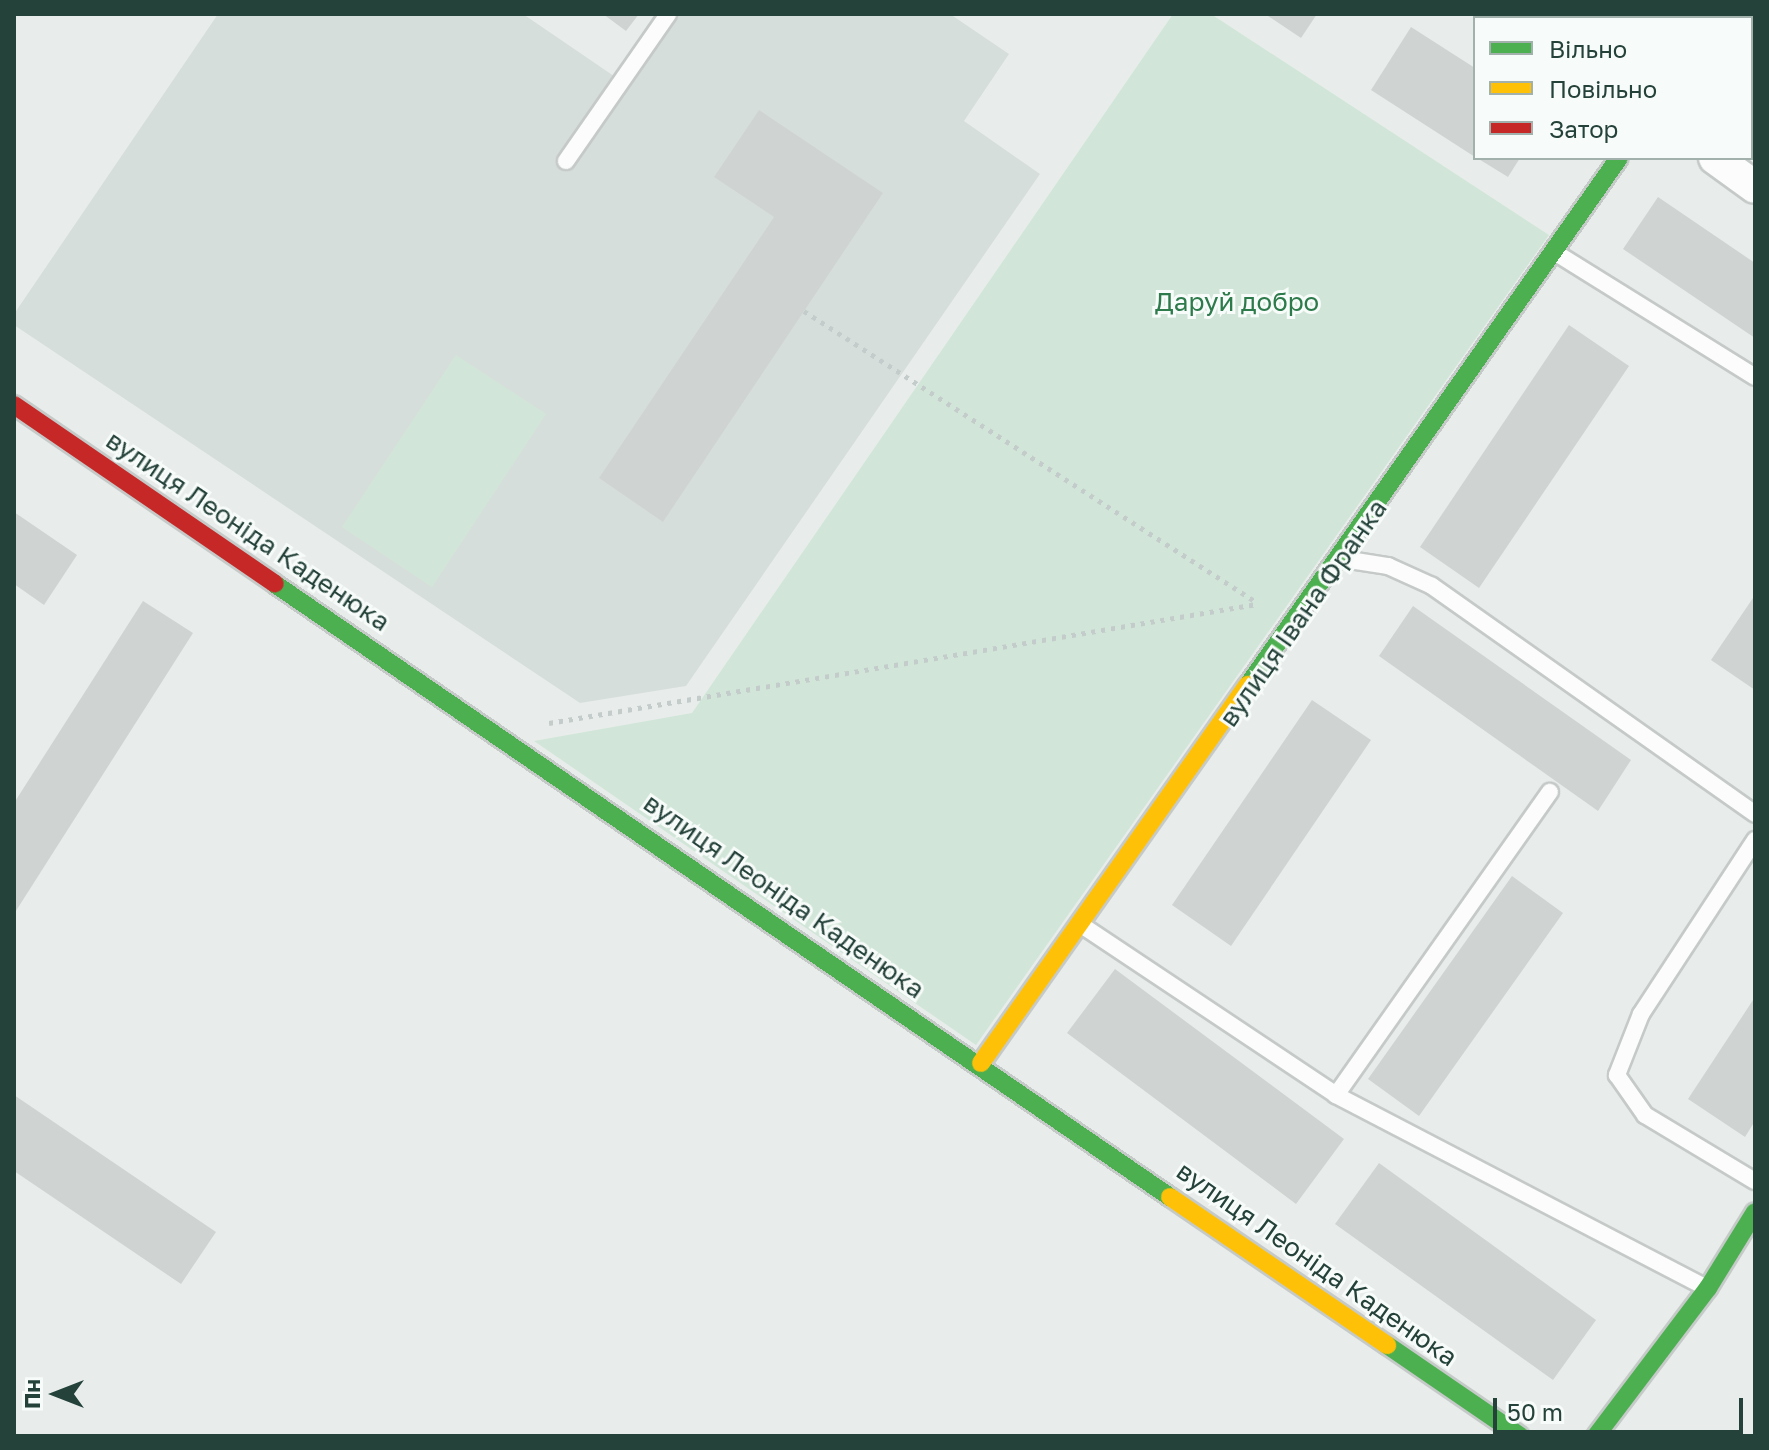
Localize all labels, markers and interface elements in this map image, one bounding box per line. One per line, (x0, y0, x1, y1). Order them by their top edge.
legend (1473, 16, 1753, 160)
text: Вільно (1549, 34, 1627, 63)
text: Повільно (1549, 74, 1657, 103)
text: Затор (1549, 114, 1618, 143)
park label: Даруй добро (1155, 286, 1319, 318)
street label: вулиця Леоніда Каденюка (100, 424, 396, 638)
street label: вулиця Івана Франка (1213, 494, 1393, 732)
street label: вулиця Леоніда Каденюка (638, 787, 930, 1005)
street label: вулиця Леоніда Каденюка (1171, 1155, 1463, 1373)
north arrow (16, 1354, 96, 1434)
text: Пн (18, 1379, 45, 1409)
scale bar (1497, 1382, 1747, 1432)
text: 50 m (1507, 1397, 1563, 1426)

